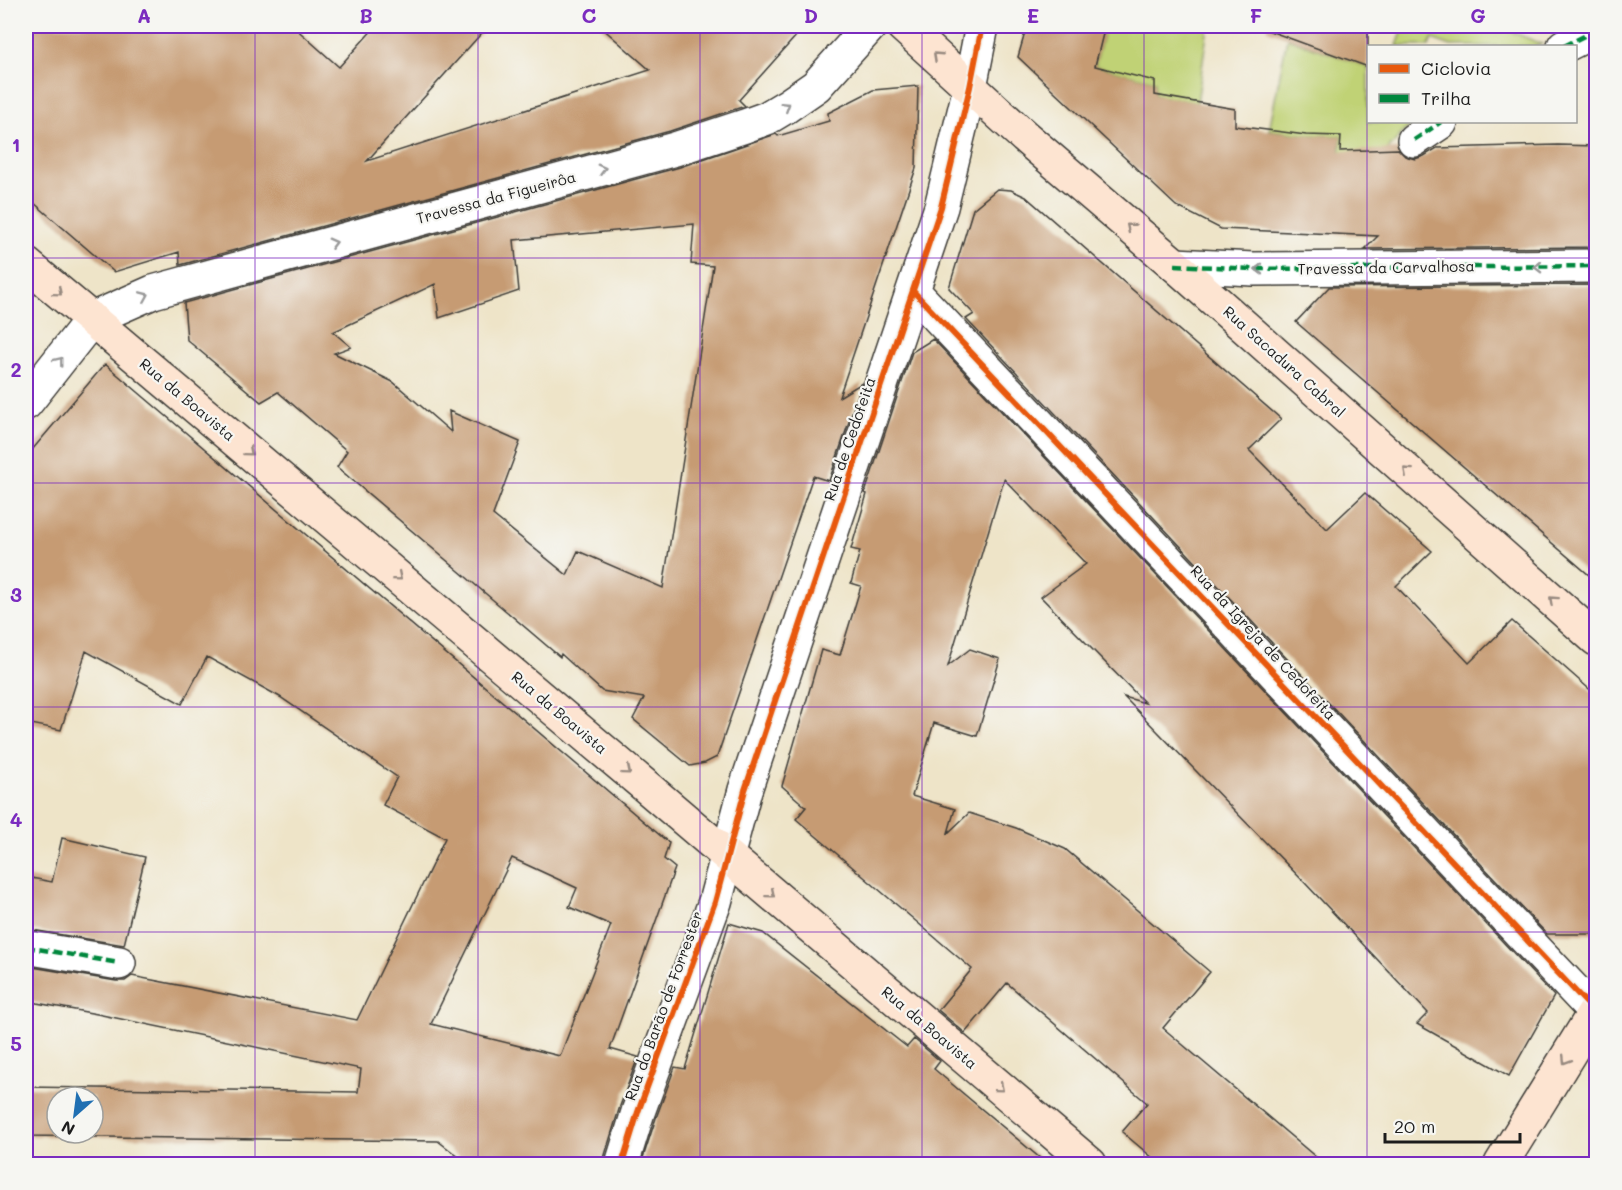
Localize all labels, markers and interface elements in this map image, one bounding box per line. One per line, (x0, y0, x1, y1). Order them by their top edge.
text: A (137, 2, 151, 28)
text: B (359, 2, 373, 28)
text: C (582, 2, 597, 28)
text: D (804, 2, 818, 28)
text: E (1027, 2, 1039, 28)
text: F (1250, 2, 1263, 28)
text: G (1470, 2, 1486, 28)
legend (1367, 45, 1577, 123)
one-way arrow (933, 52, 943, 63)
text: Ciclovia (1421, 56, 1491, 80)
text: Trilha (1421, 86, 1471, 110)
one-way arrow (780, 102, 790, 114)
text: 1 (12, 131, 20, 157)
one-way arrow (596, 164, 607, 176)
street label: Travessa da Figueirôa (414, 166, 578, 228)
one-way arrow (1126, 223, 1137, 234)
one-way arrow (327, 238, 338, 250)
street label: Travessa da Carvalhosa (1297, 255, 1475, 279)
one-way arrow (1534, 260, 1543, 273)
one-way arrow (1255, 263, 1264, 275)
one-way arrow (51, 284, 62, 295)
one-way arrow (139, 291, 150, 303)
street label: Rua Sacadura Cabral (1219, 301, 1350, 421)
street label: Rua da Boavista (136, 353, 240, 445)
text: 2 (10, 356, 22, 382)
one-way arrow (51, 357, 62, 368)
street label: Rua de Cedofeita (818, 374, 880, 503)
one-way arrow (242, 444, 253, 455)
one-way arrow (1403, 467, 1414, 478)
street label: Rua da Igreja de Cedofeita (1187, 561, 1341, 724)
one-way arrow (391, 570, 402, 581)
text: 3 (10, 581, 22, 607)
one-way arrow (1549, 596, 1560, 607)
street label: Rua da Boavista (508, 666, 612, 758)
one-way arrow (620, 763, 631, 774)
text: 4 (10, 806, 23, 832)
one-way arrow (764, 887, 775, 898)
street label: Rua do Barão de Forrester (619, 908, 707, 1103)
street label: Rua da Boavista (878, 981, 982, 1073)
text: 5 (10, 1030, 22, 1056)
one-way arrow (1561, 1054, 1573, 1064)
one-way arrow (993, 1081, 1004, 1092)
north arrow (45, 1085, 105, 1145)
scale bar (1385, 1106, 1520, 1144)
text: 20 m (1394, 1114, 1435, 1138)
text: N (57, 1117, 78, 1141)

